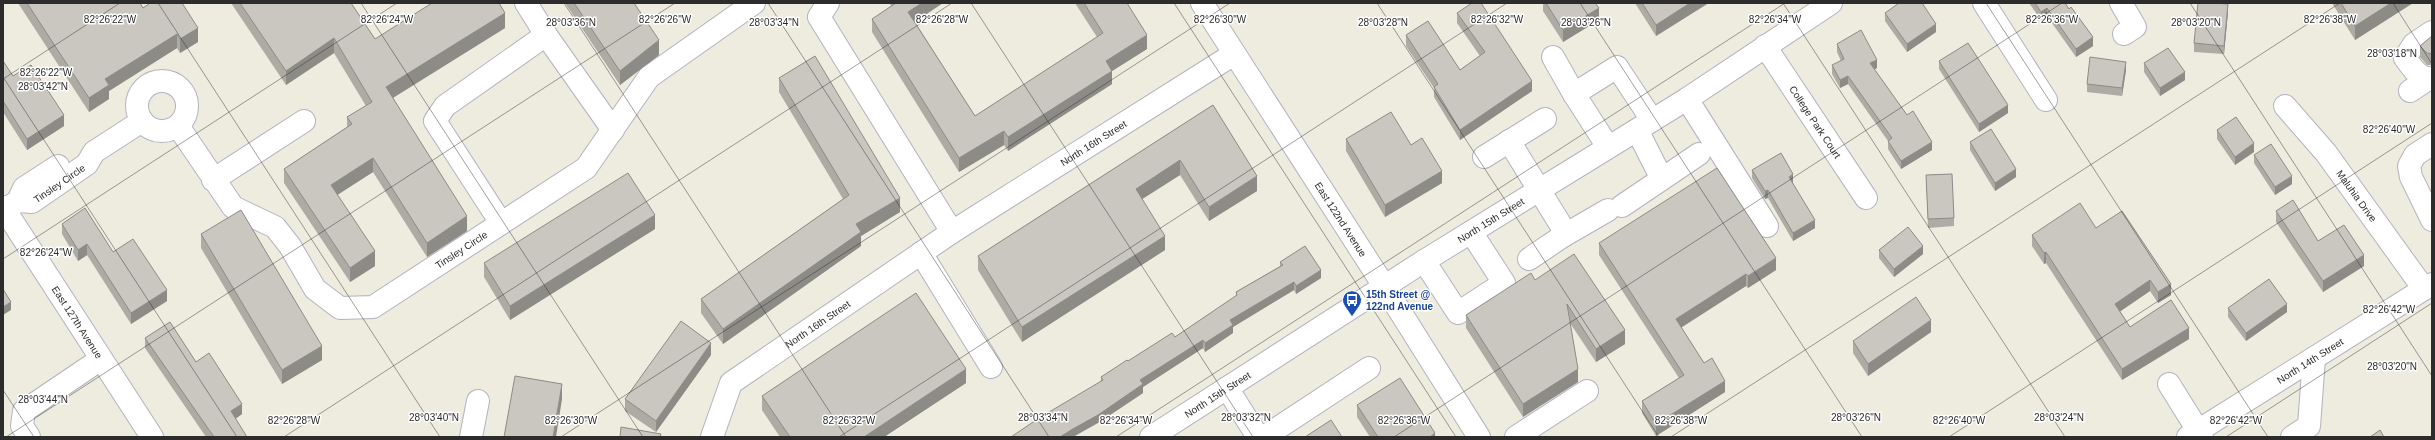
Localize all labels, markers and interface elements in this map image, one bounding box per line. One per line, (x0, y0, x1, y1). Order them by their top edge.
text: 82°26'22"W (84, 14, 137, 25)
text: 82°26'24"W (361, 14, 414, 25)
text: 82°26'26"W (639, 14, 692, 25)
text: 82°26'28"W (916, 14, 969, 25)
text: 82°26'30"W (1194, 14, 1247, 25)
text: 82°26'32"W (1471, 14, 1524, 25)
text: 82°26'34"W (1749, 14, 1802, 25)
text: 82°26'36"W (2026, 14, 2079, 25)
text: 82°26'38"W (2304, 14, 2357, 25)
text: 28°03'36"N (546, 17, 596, 28)
text: 28°03'34"N (749, 17, 799, 28)
text: 28°03'28"N (1358, 17, 1408, 28)
text: 28°03'26"N (1561, 17, 1611, 28)
text: 28°03'20"N (2171, 17, 2221, 28)
text: 28°03'18"N (2367, 48, 2417, 59)
text: 82°26'22"W (20, 67, 73, 78)
text: 28°03'42"N (18, 81, 68, 92)
street label: College Park Court (1787, 84, 1843, 161)
street label: North 16th Street (1058, 118, 1129, 168)
text: 82°26'40"W (2363, 124, 2416, 135)
street label: Tinsley Circle (32, 162, 87, 205)
street label: Maluhia Drive (2334, 168, 2379, 224)
street label: East 122nd Avenue (1313, 180, 1369, 259)
street label: North 15th Street (1455, 196, 1526, 245)
street label: Tinsley Circle (433, 229, 490, 271)
text: 82°26'24"W (20, 247, 73, 258)
street label: East 127th Avenue (50, 284, 105, 361)
bus stop icon: 15th Street @ 122nd Avenue (1341, 289, 1363, 317)
place label: 15th Street @ 122nd Avenue (1366, 289, 1433, 312)
street label: North 16th Street (783, 298, 853, 350)
text: 82°26'42"W (2363, 304, 2416, 315)
street label: North 14th Street (2275, 336, 2346, 386)
text: 28°03'20"N (2367, 361, 2417, 372)
street label: North 15th Street (1183, 369, 1253, 420)
text: 28°03'44"N (18, 394, 68, 405)
text: 28°03'40"N (409, 412, 459, 423)
text: 28°03'34"N (1018, 412, 1068, 423)
text: 28°03'32"N (1221, 412, 1271, 423)
text: 28°03'26"N (1831, 412, 1881, 423)
text: 28°03'24"N (2034, 412, 2084, 423)
text: 82°26'28"W (268, 415, 321, 426)
text: 82°26'30"W (545, 415, 598, 426)
text: 82°26'32"W (823, 415, 876, 426)
text: 82°26'34"W (1100, 415, 1153, 426)
text: 82°26'36"W (1378, 415, 1431, 426)
text: 82°26'38"W (1655, 415, 1708, 426)
text: 82°26'40"W (1933, 415, 1986, 426)
text: 82°26'42"W (2210, 415, 2263, 426)

